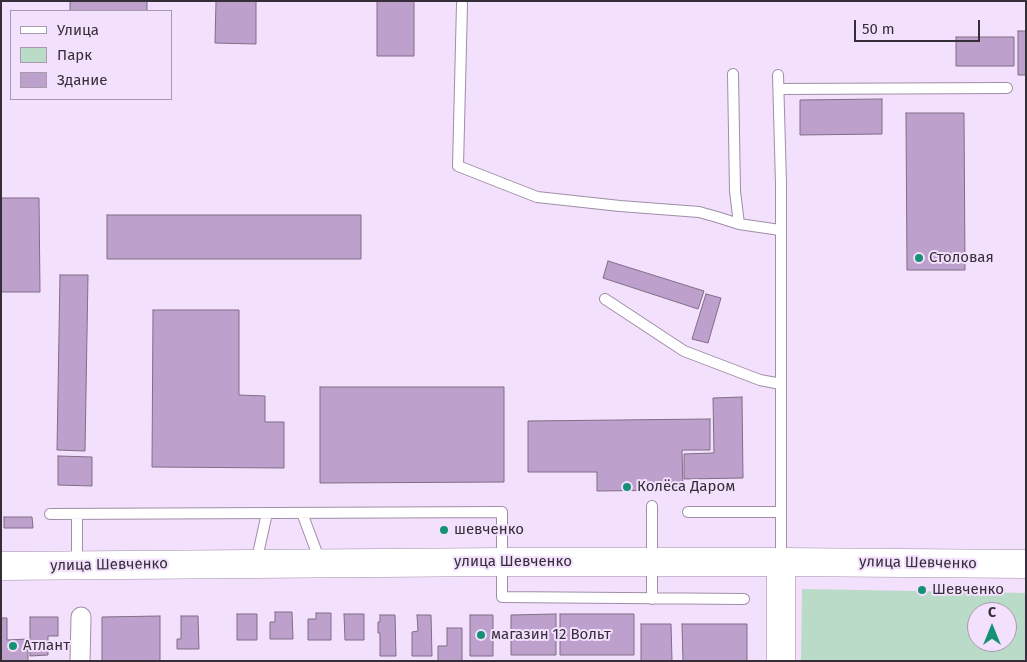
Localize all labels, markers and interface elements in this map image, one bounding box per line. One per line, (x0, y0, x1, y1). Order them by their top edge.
legend (10, 10, 172, 100)
scale bar (857, 10, 983, 42)
text: 50 m (862, 20, 895, 38)
text: Улица (57, 21, 99, 39)
text: Парк (57, 46, 92, 64)
text: Здание (57, 71, 107, 89)
place label: Столовая (929, 249, 994, 267)
marker: Столовая (913, 252, 925, 264)
place label: Колёса Даром (637, 478, 735, 496)
marker: Колёса Даром (621, 481, 633, 493)
place label: шевченко (454, 521, 524, 539)
marker: шевченко (438, 524, 450, 536)
street label: улица Шевченко (454, 553, 572, 571)
street label: улица Шевченко (859, 553, 977, 573)
street label: улица Шевченко (50, 555, 168, 575)
place label: Шевченко (932, 581, 1004, 599)
marker: Шевченко (916, 584, 928, 596)
north arrow (967, 602, 1017, 652)
text: С (988, 604, 996, 621)
place label: магазин 12 Вольт (491, 626, 611, 644)
marker: магазин 12 Вольт (475, 629, 487, 641)
place label: Атлант (23, 637, 70, 655)
marker: Атлант (7, 640, 19, 652)

